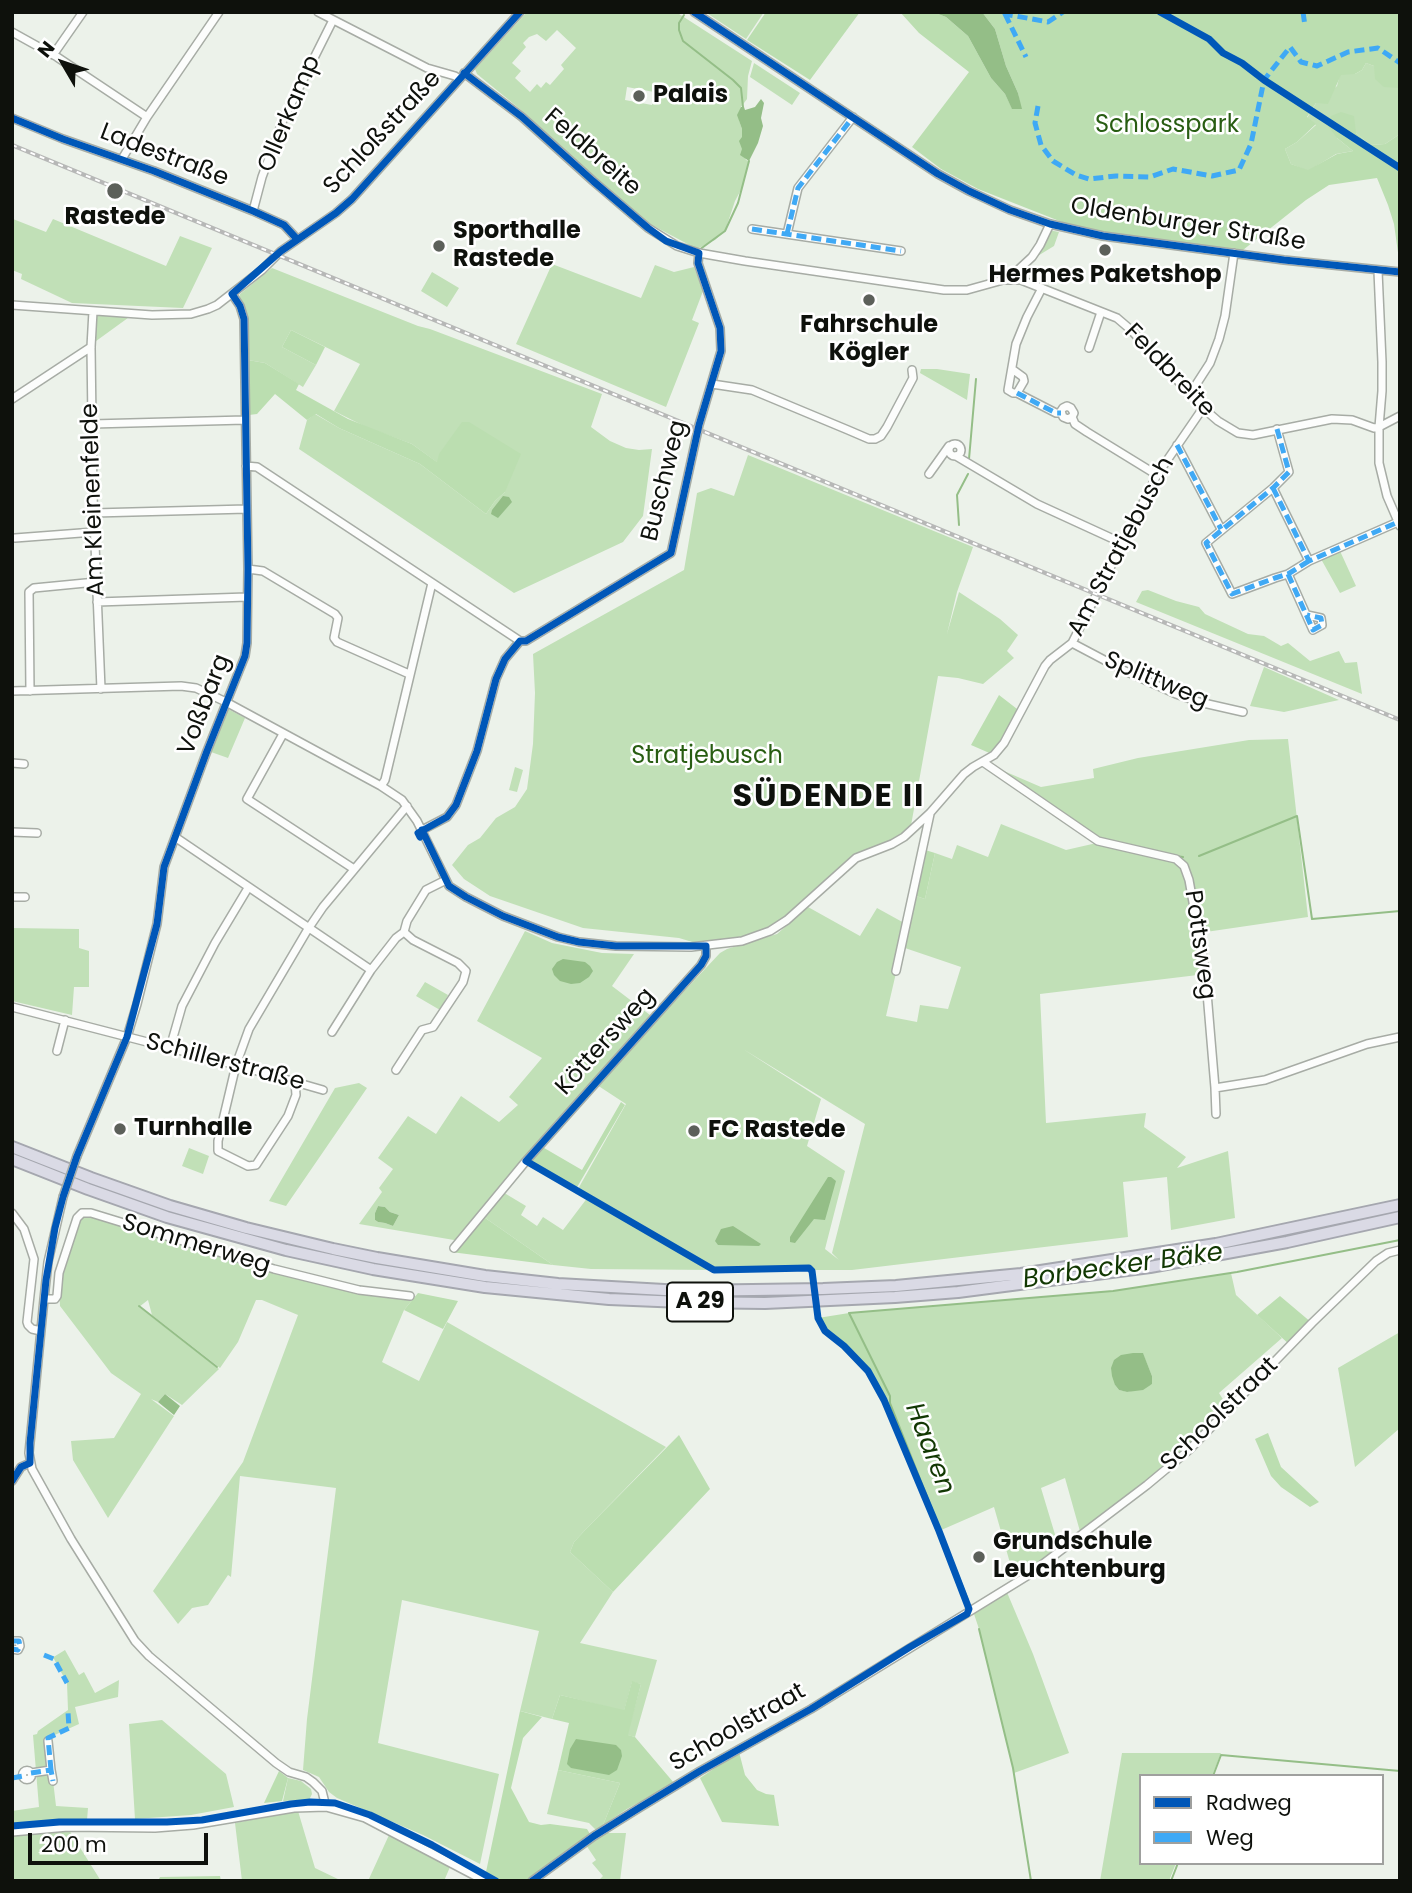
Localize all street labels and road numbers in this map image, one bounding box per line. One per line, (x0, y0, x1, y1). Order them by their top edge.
street label: Ollerkamp (253, 51, 327, 177)
street label: Schloßstraße (318, 65, 448, 201)
street label: Feldbreite (538, 103, 646, 203)
street label: Ladestraße (96, 118, 232, 194)
street label: Oldenburger Straße (1068, 192, 1308, 258)
street label: Feldbreite (1117, 318, 1221, 424)
street label: Am Kleinenfelde (76, 403, 112, 597)
street label: Buschweg (636, 418, 694, 544)
street label: Am Stratjebusch (1063, 452, 1181, 642)
street label: Splittweg (1100, 646, 1212, 716)
street label: Voßbarg (173, 651, 237, 759)
street label: Pottsweg (1177, 889, 1221, 1001)
street label: Köttersweg (550, 982, 662, 1102)
street label: Schillerstraße (142, 1028, 308, 1098)
street label: Sommerweg (118, 1209, 274, 1281)
road number: A 29 (667, 1282, 733, 1322)
street label: Schoolstraat (1155, 1352, 1285, 1478)
street label: Schoolstraat (665, 1678, 811, 1778)

